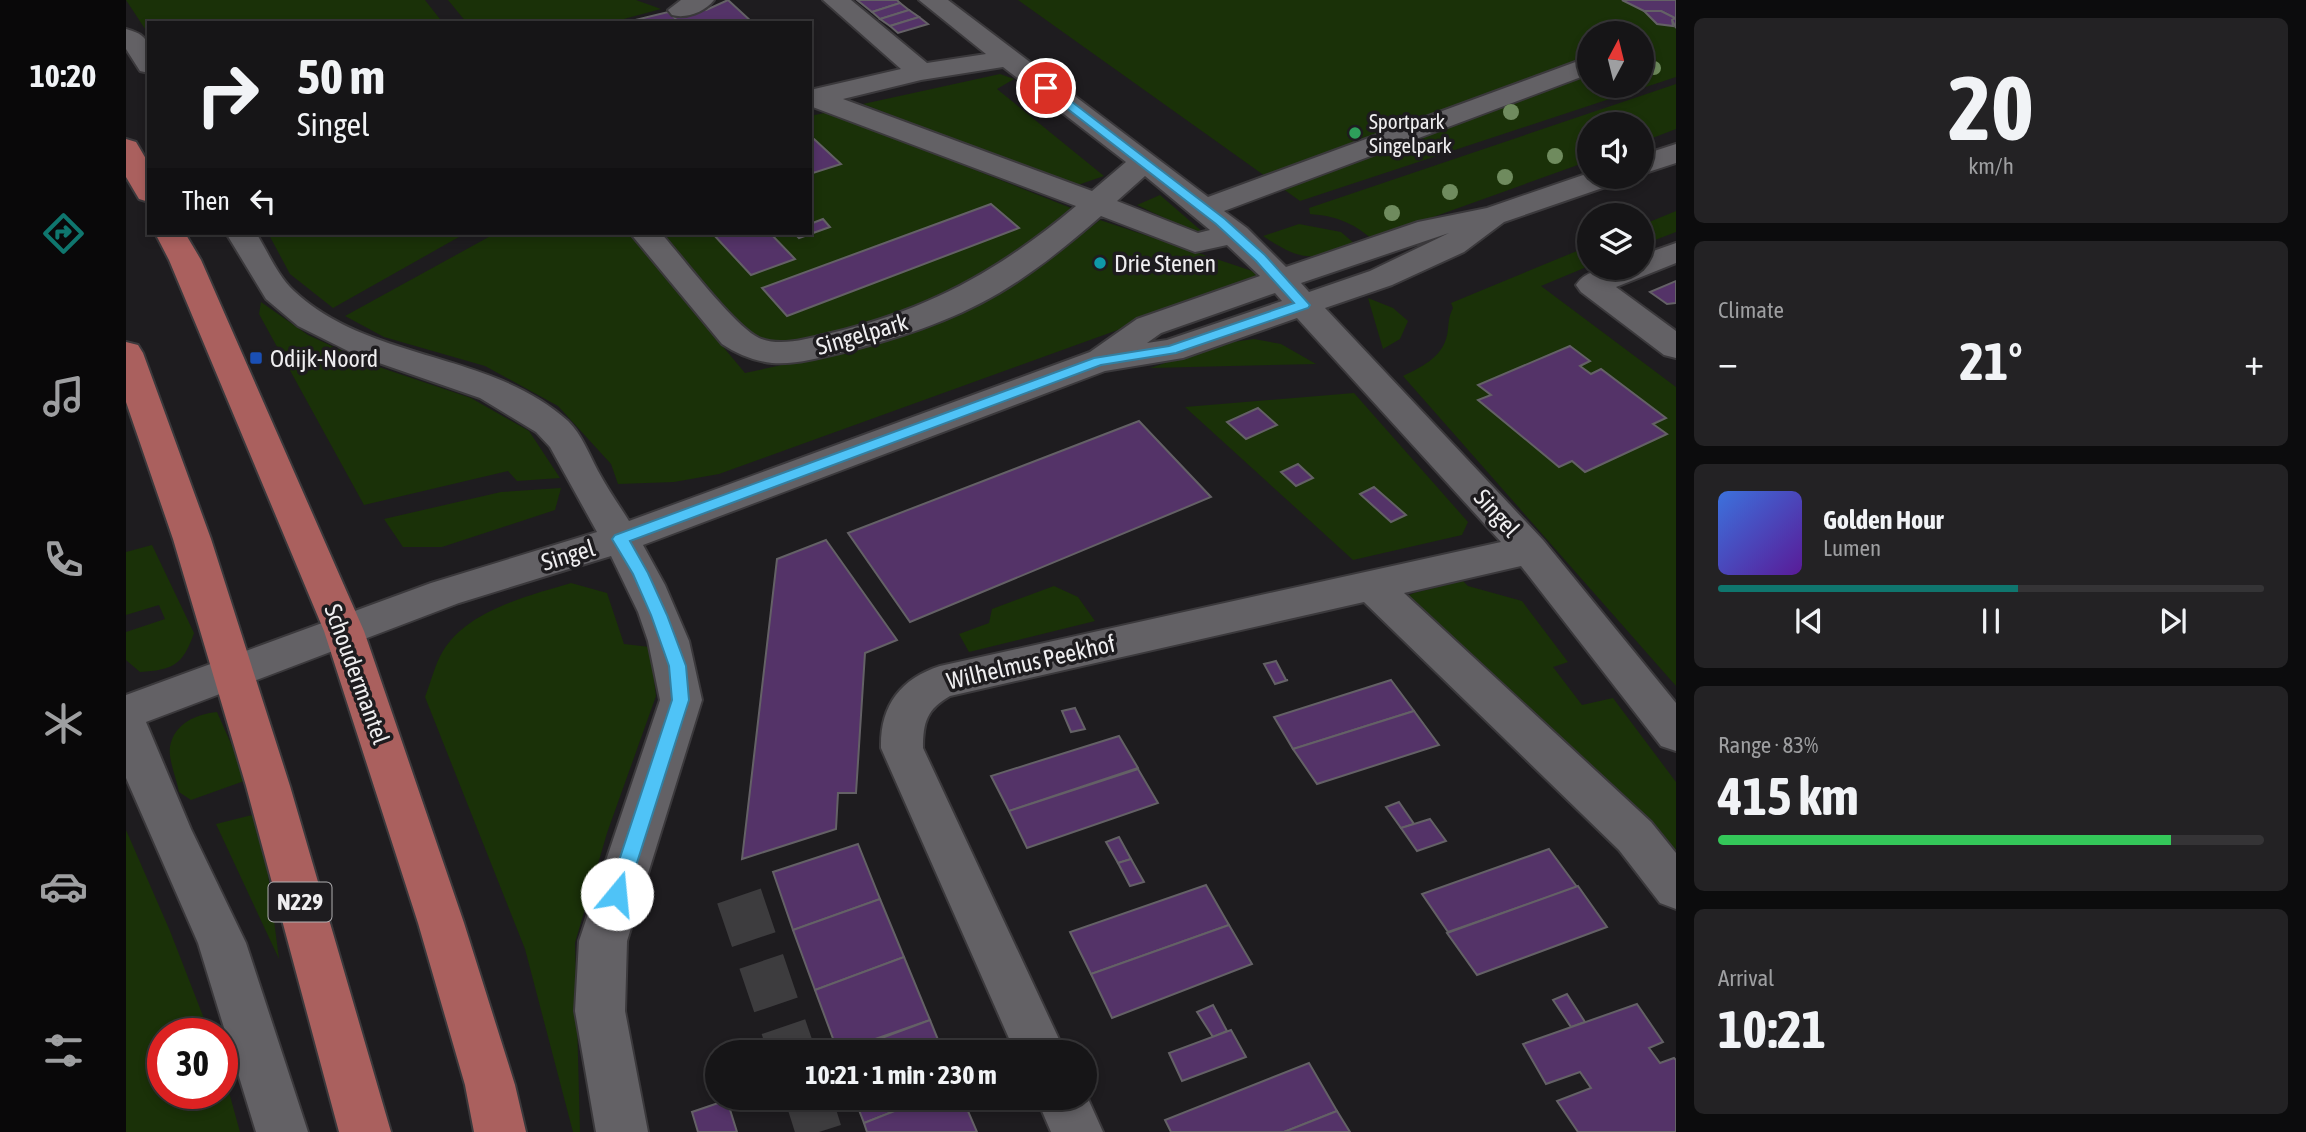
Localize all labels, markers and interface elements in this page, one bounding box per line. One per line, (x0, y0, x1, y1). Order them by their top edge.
north arrow (1577, 21, 1654, 98)
map controls (1577, 21, 1654, 280)
text: 50 m (297, 48, 385, 104)
icon: right (182, 49, 273, 140)
text: 20 (1948, 55, 2034, 159)
text: 10:20 (30, 57, 96, 94)
pin (1016, 58, 1076, 118)
icon: arrive (1027, 69, 1065, 107)
text: Singel (297, 106, 369, 143)
place label: Sportpark Singelpark (1369, 109, 1452, 157)
button: sound (1577, 112, 1654, 189)
marker: Sportpark Singelpark (1347, 125, 1363, 141)
text: km/h (1968, 153, 2014, 179)
icon: left (244, 182, 282, 220)
text: Then (182, 186, 230, 216)
button: layers (1577, 203, 1654, 280)
icon: directions (39, 209, 88, 258)
place label: Drie Stenen (1114, 250, 1216, 277)
marker: Drie Stenen (1092, 255, 1108, 271)
text: Climate (1718, 297, 1784, 323)
street label: Singelpark (813, 308, 912, 360)
text: 21° (1959, 331, 2023, 391)
text: − (1718, 340, 1738, 383)
text: + (2244, 340, 2264, 383)
place label: Odijk-Noord (270, 345, 378, 372)
marker: Odijk-Noord (248, 350, 264, 366)
icon: music (39, 372, 88, 421)
street label: Singel (1469, 484, 1526, 543)
text: Golden Hour (1823, 505, 1943, 535)
street label: Singel (538, 534, 599, 576)
icon: phone (39, 535, 88, 584)
text: Lumen (1823, 535, 1881, 561)
street label: Schoudermantel (319, 600, 395, 748)
icon: previous (1790, 602, 1828, 640)
icon: pause (1972, 602, 2010, 640)
icon: next (2154, 602, 2192, 640)
street label: Wilhelmus Peekhof (944, 629, 1118, 695)
icon: climate (39, 699, 88, 748)
text: Range · 83% (1718, 732, 1818, 758)
text: 415 km (1718, 766, 1859, 826)
position arrow (580, 857, 654, 931)
icon: car (39, 862, 88, 911)
road number: N229 (268, 882, 332, 922)
text: Arrival (1718, 965, 1774, 991)
text: 10:21 (1718, 999, 1826, 1059)
speed limit sign: 30 (147, 1018, 238, 1109)
icon: filters (39, 1026, 88, 1075)
text: 10:21 · 1 min · 230 m (805, 1060, 997, 1090)

